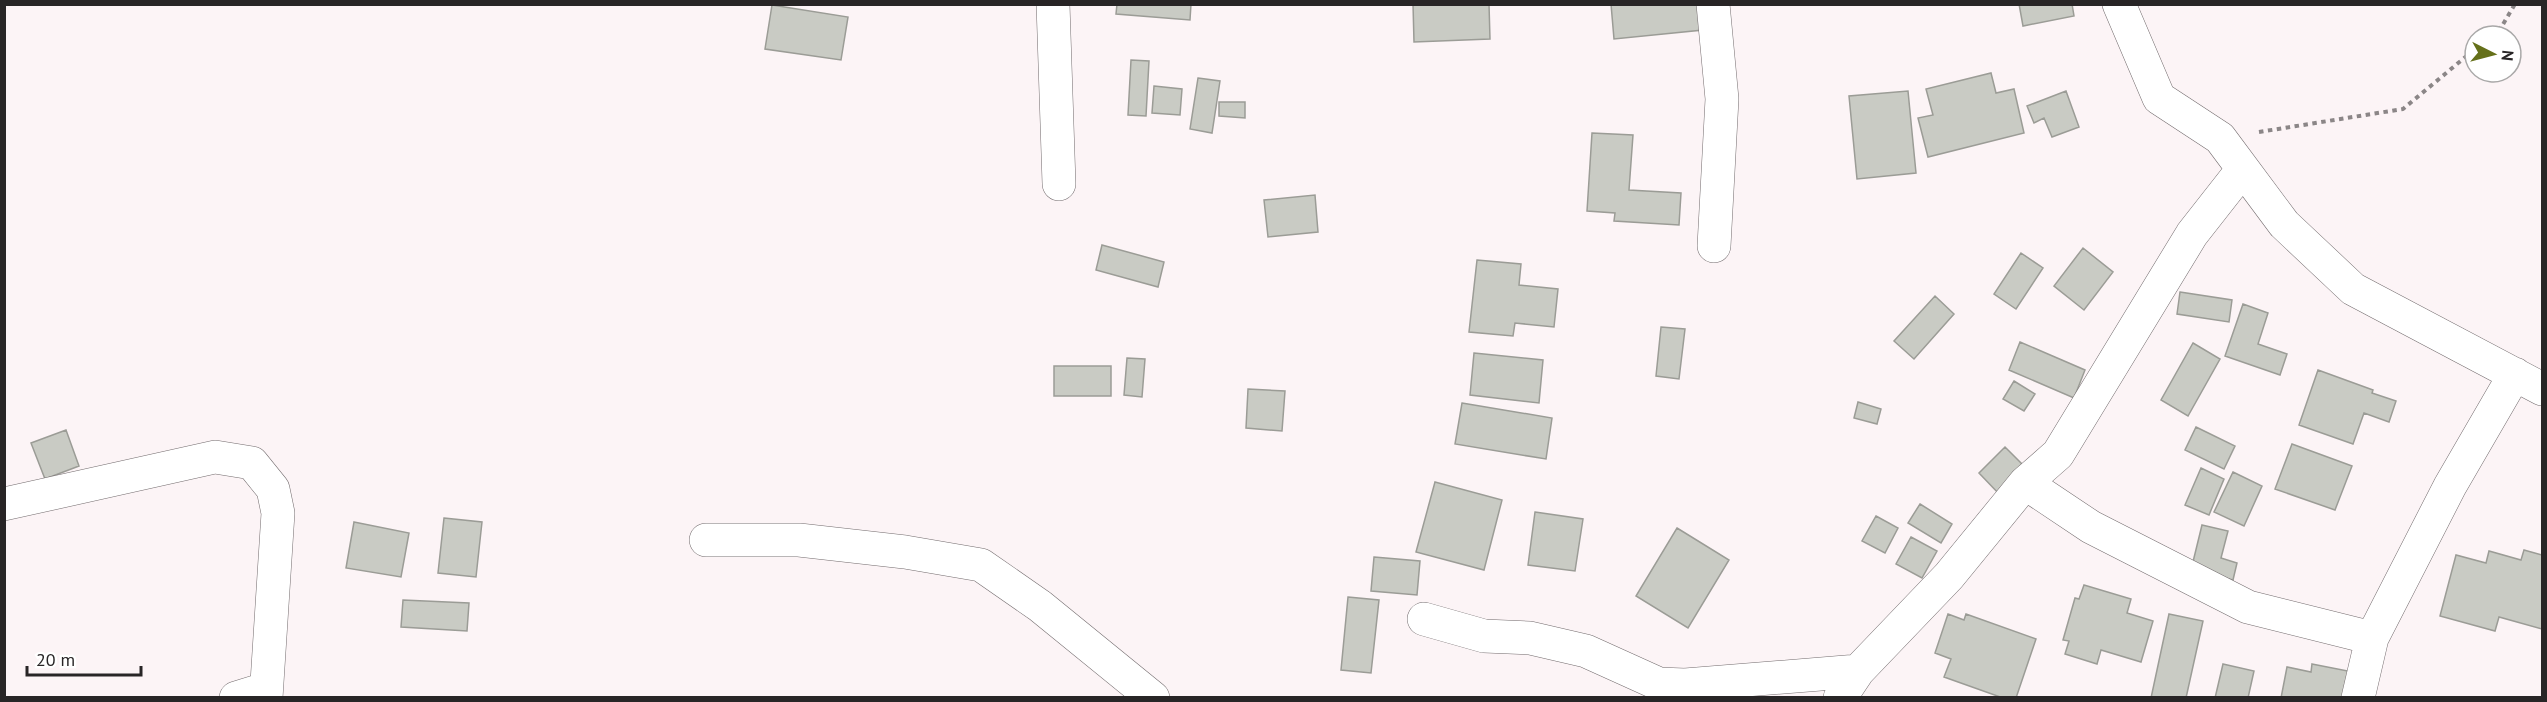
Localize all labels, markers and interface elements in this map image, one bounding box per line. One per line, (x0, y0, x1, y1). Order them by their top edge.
north arrow (2463, 24, 2523, 84)
text: N (2497, 49, 2518, 62)
scale bar (27, 639, 141, 677)
text: 20 m (36, 648, 75, 671)

